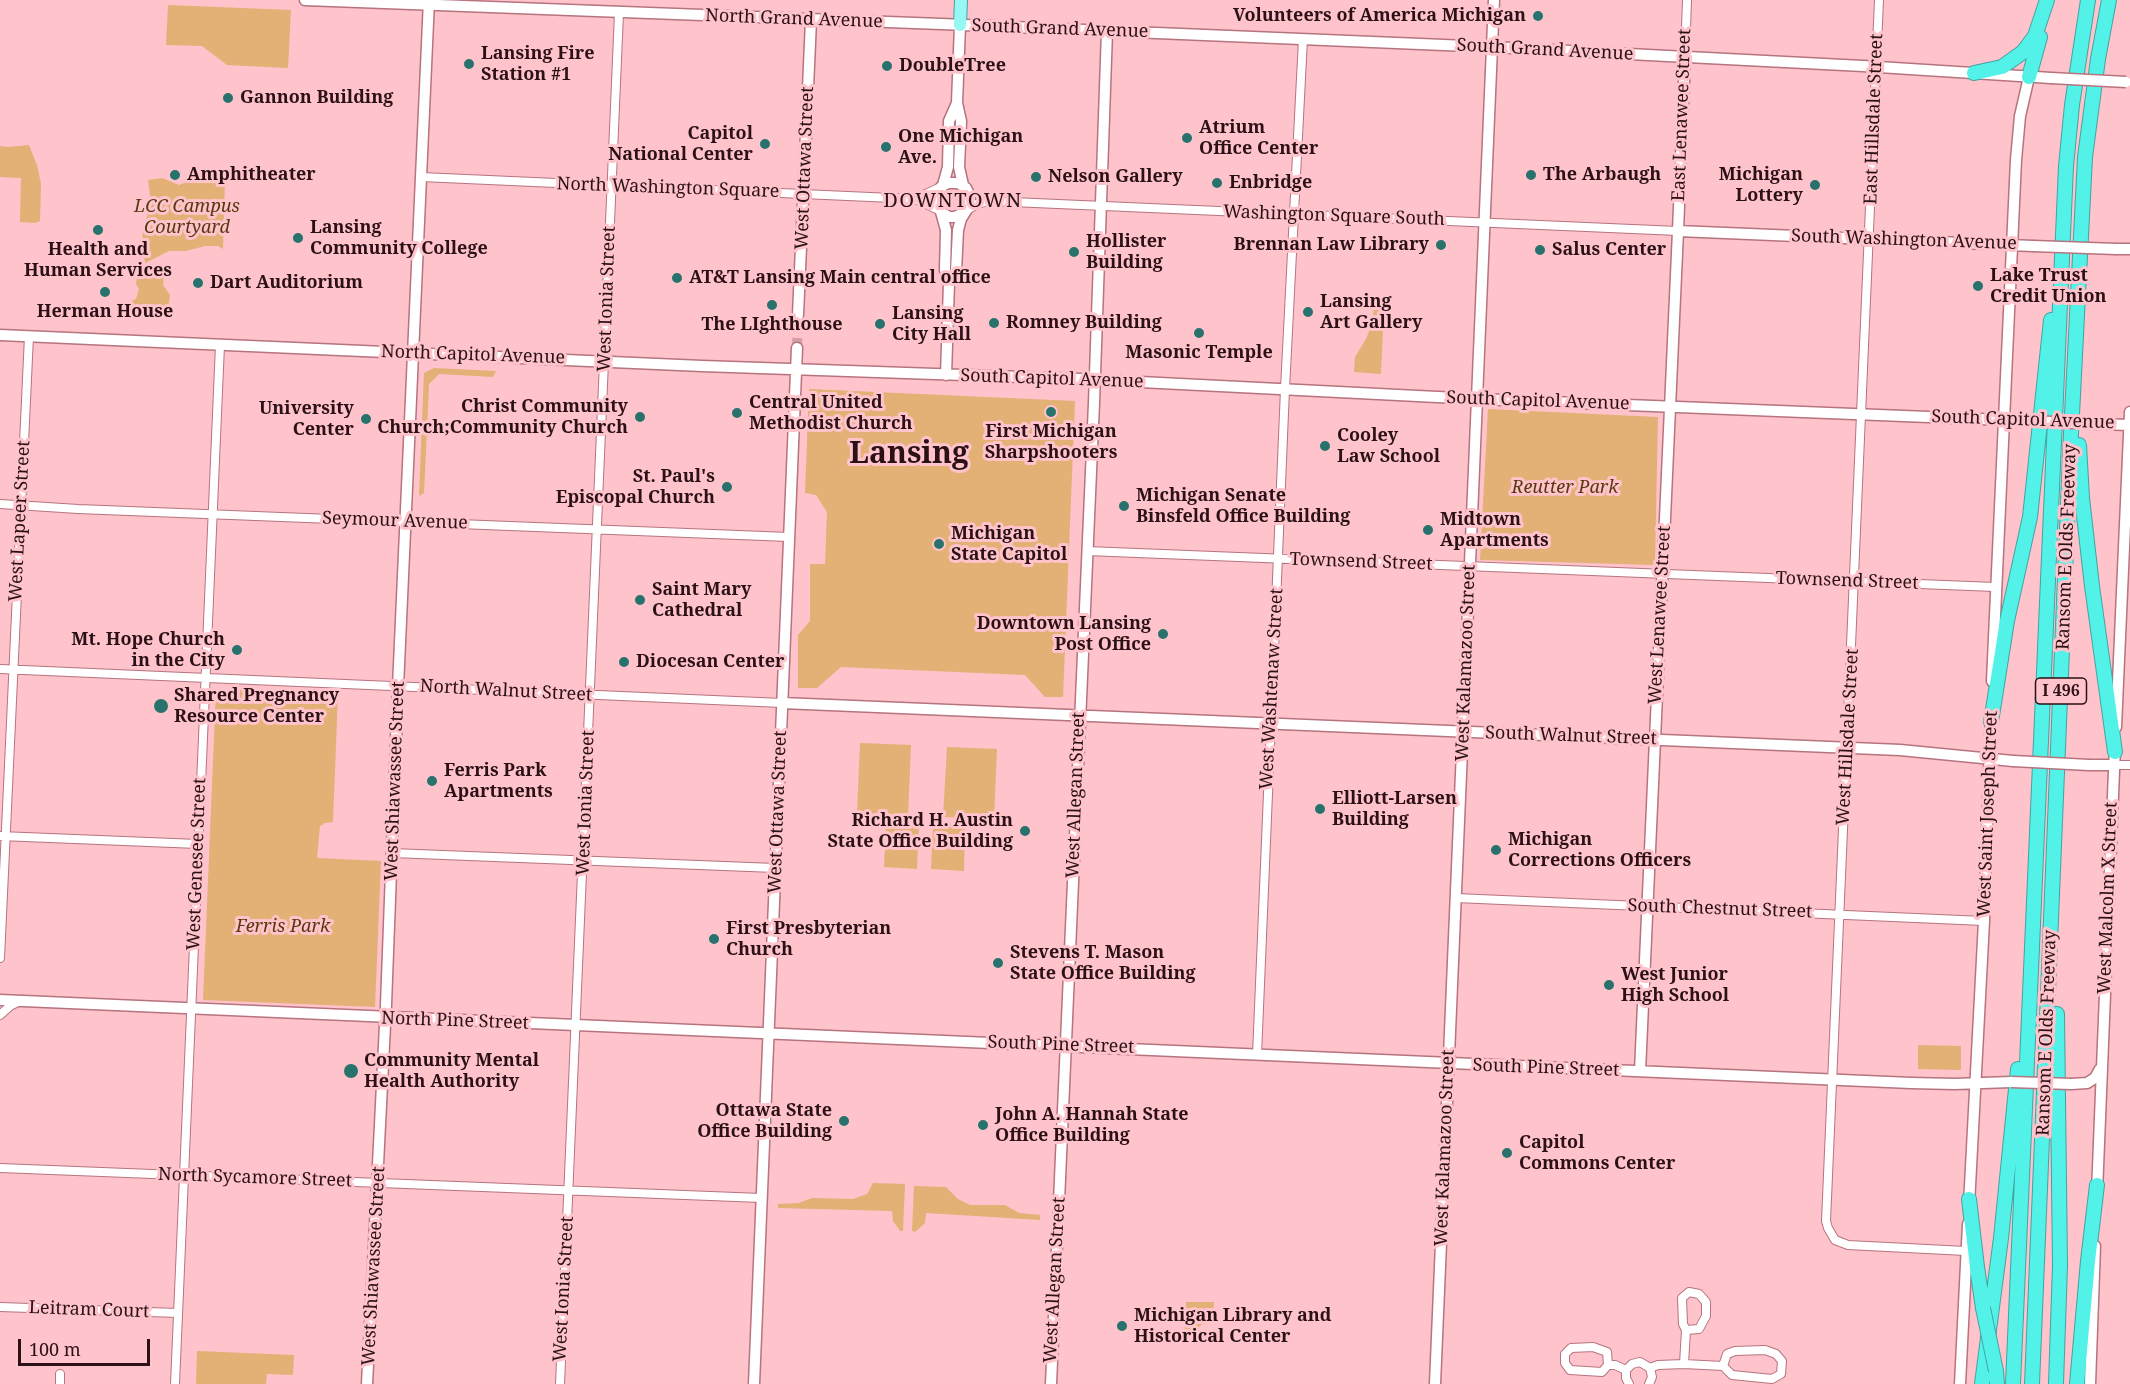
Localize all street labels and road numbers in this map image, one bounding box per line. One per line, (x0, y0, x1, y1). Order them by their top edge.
street label: North Grand Avenue (705, 5, 883, 33)
street label: South Grand Avenue (971, 15, 1149, 43)
street label: East Lenawee Street (1668, 28, 1696, 202)
street label: East Hillsdale Street (1860, 33, 1888, 205)
street label: South Grand Avenue (1456, 35, 1634, 65)
street label: West Ottawa Street (791, 86, 819, 250)
street label: North Washington Square (556, 173, 780, 203)
street label: Washington Square South (1223, 201, 1445, 231)
street label: South Washington Avenue (1791, 225, 2017, 255)
street label: West Ionia Street (594, 226, 620, 372)
street label: North Capitol Avenue (381, 341, 565, 369)
street label: South Capitol Avenue (960, 365, 1144, 393)
street label: South Capitol Avenue (1446, 387, 1630, 415)
street label: South Capitol Avenue (1931, 406, 2115, 434)
street label: West Lapeer Street (5, 440, 35, 602)
street label: Ransom E Olds Freeway (2053, 444, 2081, 650)
street label: Seymour Avenue (322, 508, 468, 534)
street label: West Lenawee Street (1645, 525, 1675, 705)
street label: Townsend Street (1289, 549, 1433, 575)
street label: West Kalamazoo Street (1452, 564, 1480, 762)
street label: Townsend Street (1775, 568, 1919, 594)
street label: West Washtenaw Street (1256, 588, 1288, 790)
street label: West Hillsdale Street (1833, 648, 1863, 826)
street label: North Walnut Street (419, 676, 593, 706)
road number: I 496 (2036, 678, 2086, 704)
street label: West Shiawassee Street (381, 681, 409, 881)
street label: West Saint Joseph Street (1974, 710, 2002, 918)
street label: West Allegan Street (1062, 712, 1090, 878)
street label: South Walnut Street (1485, 722, 1657, 750)
street label: West Ionia Street (573, 730, 599, 876)
street label: West Ottawa Street (764, 730, 792, 894)
street label: West Genesee Street (183, 777, 211, 951)
street label: West Malcolm X Street (2094, 801, 2122, 995)
street label: South Chestnut Street (1627, 895, 1813, 923)
street label: Ransom E Olds Freeway (2033, 930, 2061, 1136)
street label: North Pine Street (381, 1008, 529, 1034)
street label: South Pine Street (987, 1032, 1135, 1058)
street label: West Kalamazoo Street (1431, 1049, 1459, 1247)
street label: South Pine Street (1472, 1055, 1620, 1081)
street label: North Sycamore Street (158, 1164, 352, 1192)
street label: West Shiawassee Street (358, 1166, 390, 1366)
street label: West Allegan Street (1040, 1196, 1070, 1364)
street label: West Ionia Street (549, 1216, 579, 1362)
street label: Leitram Court (28, 1297, 150, 1323)

